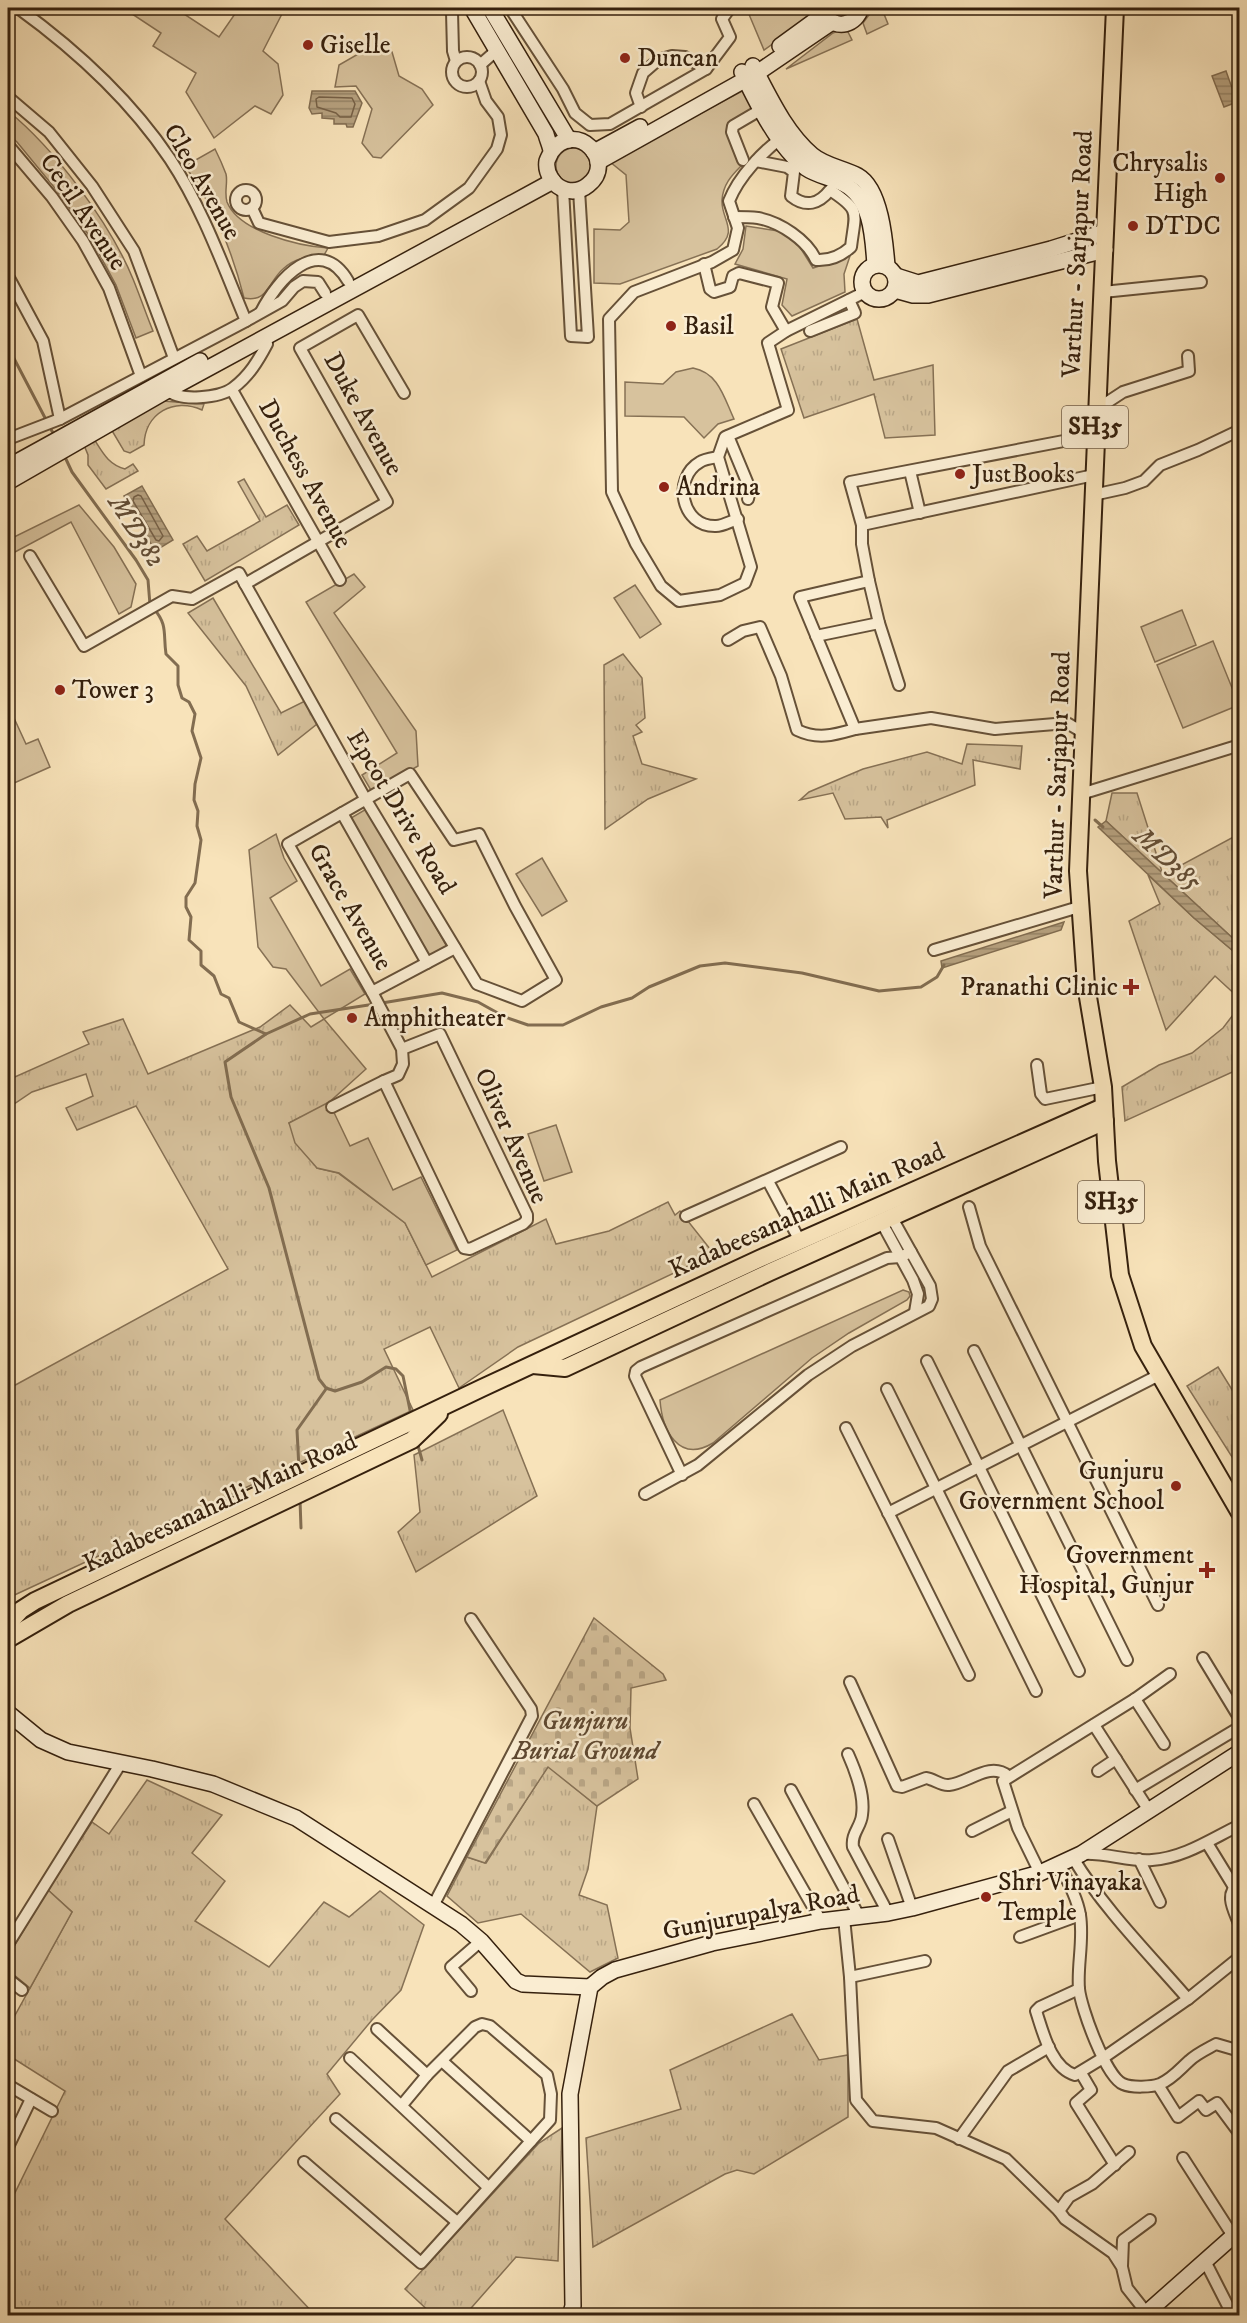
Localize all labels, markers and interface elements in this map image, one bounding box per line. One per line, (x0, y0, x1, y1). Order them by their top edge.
place label: Giselle (320, 29, 391, 62)
marker: Giselle (301, 38, 315, 52)
place label: Duncan (637, 42, 719, 75)
marker: Duncan (618, 51, 632, 65)
street label: Cleo Avenue (155, 118, 249, 246)
street label: Varthur - Sarjapur Road (1055, 129, 1101, 380)
street label: Cecil Avenue (32, 147, 134, 277)
place label: Chrysalis High (1112, 147, 1208, 210)
marker: Chrysalis High (1213, 171, 1227, 185)
place label: DTDC (1145, 210, 1221, 243)
marker: DTDC (1126, 219, 1140, 233)
place label: Basil (683, 310, 734, 343)
marker: Basil (664, 319, 678, 333)
street label: Duke Avenue (316, 347, 410, 481)
street label: Duchess Avenue (250, 394, 360, 554)
road number: SH35 (1062, 406, 1128, 448)
place label: JustBooks (970, 458, 1075, 491)
marker: JustBooks (953, 467, 967, 481)
place label: Andrina (676, 471, 760, 504)
marker: Andrina (657, 480, 671, 494)
water label: MD382 (99, 487, 172, 574)
street label: Varthur - Sarjapur Road (1037, 651, 1079, 900)
place label: Tower 3 (72, 674, 154, 707)
marker: Tower 3 (53, 683, 67, 697)
street label: Epcot Drive Road (339, 724, 463, 900)
water label: MD385 (1125, 818, 1208, 899)
street label: Grace Avenue (300, 838, 400, 976)
place label: Pranathi Clinic (960, 971, 1118, 1004)
marker: Pranathi Clinic (1122, 978, 1140, 996)
place label: Amphitheater (364, 1002, 506, 1035)
marker: Amphitheater (345, 1011, 359, 1025)
street label: Oliver Avenue (466, 1063, 556, 1209)
street label: Kadabeesanahalli Main Road (664, 1135, 950, 1287)
road number: SH35 (1078, 1181, 1144, 1223)
street label: Kadabeesanahalli Main Road (78, 1425, 362, 1581)
place label: Gunjuru Government School (959, 1455, 1164, 1518)
marker: Gunjuru Government School (1169, 1479, 1183, 1493)
place label: Government Hospital, Gunjur (1019, 1539, 1194, 1602)
marker: Government Hospital, Gunjur (1198, 1561, 1216, 1579)
park label: Gunjuru Burial Ground (511, 1705, 662, 1768)
place label: Shri Vinayaka Temple (998, 1866, 1142, 1929)
street label: Gunjurupalya Road (660, 1878, 862, 1948)
marker: Shri Vinayaka Temple (979, 1890, 993, 1904)

